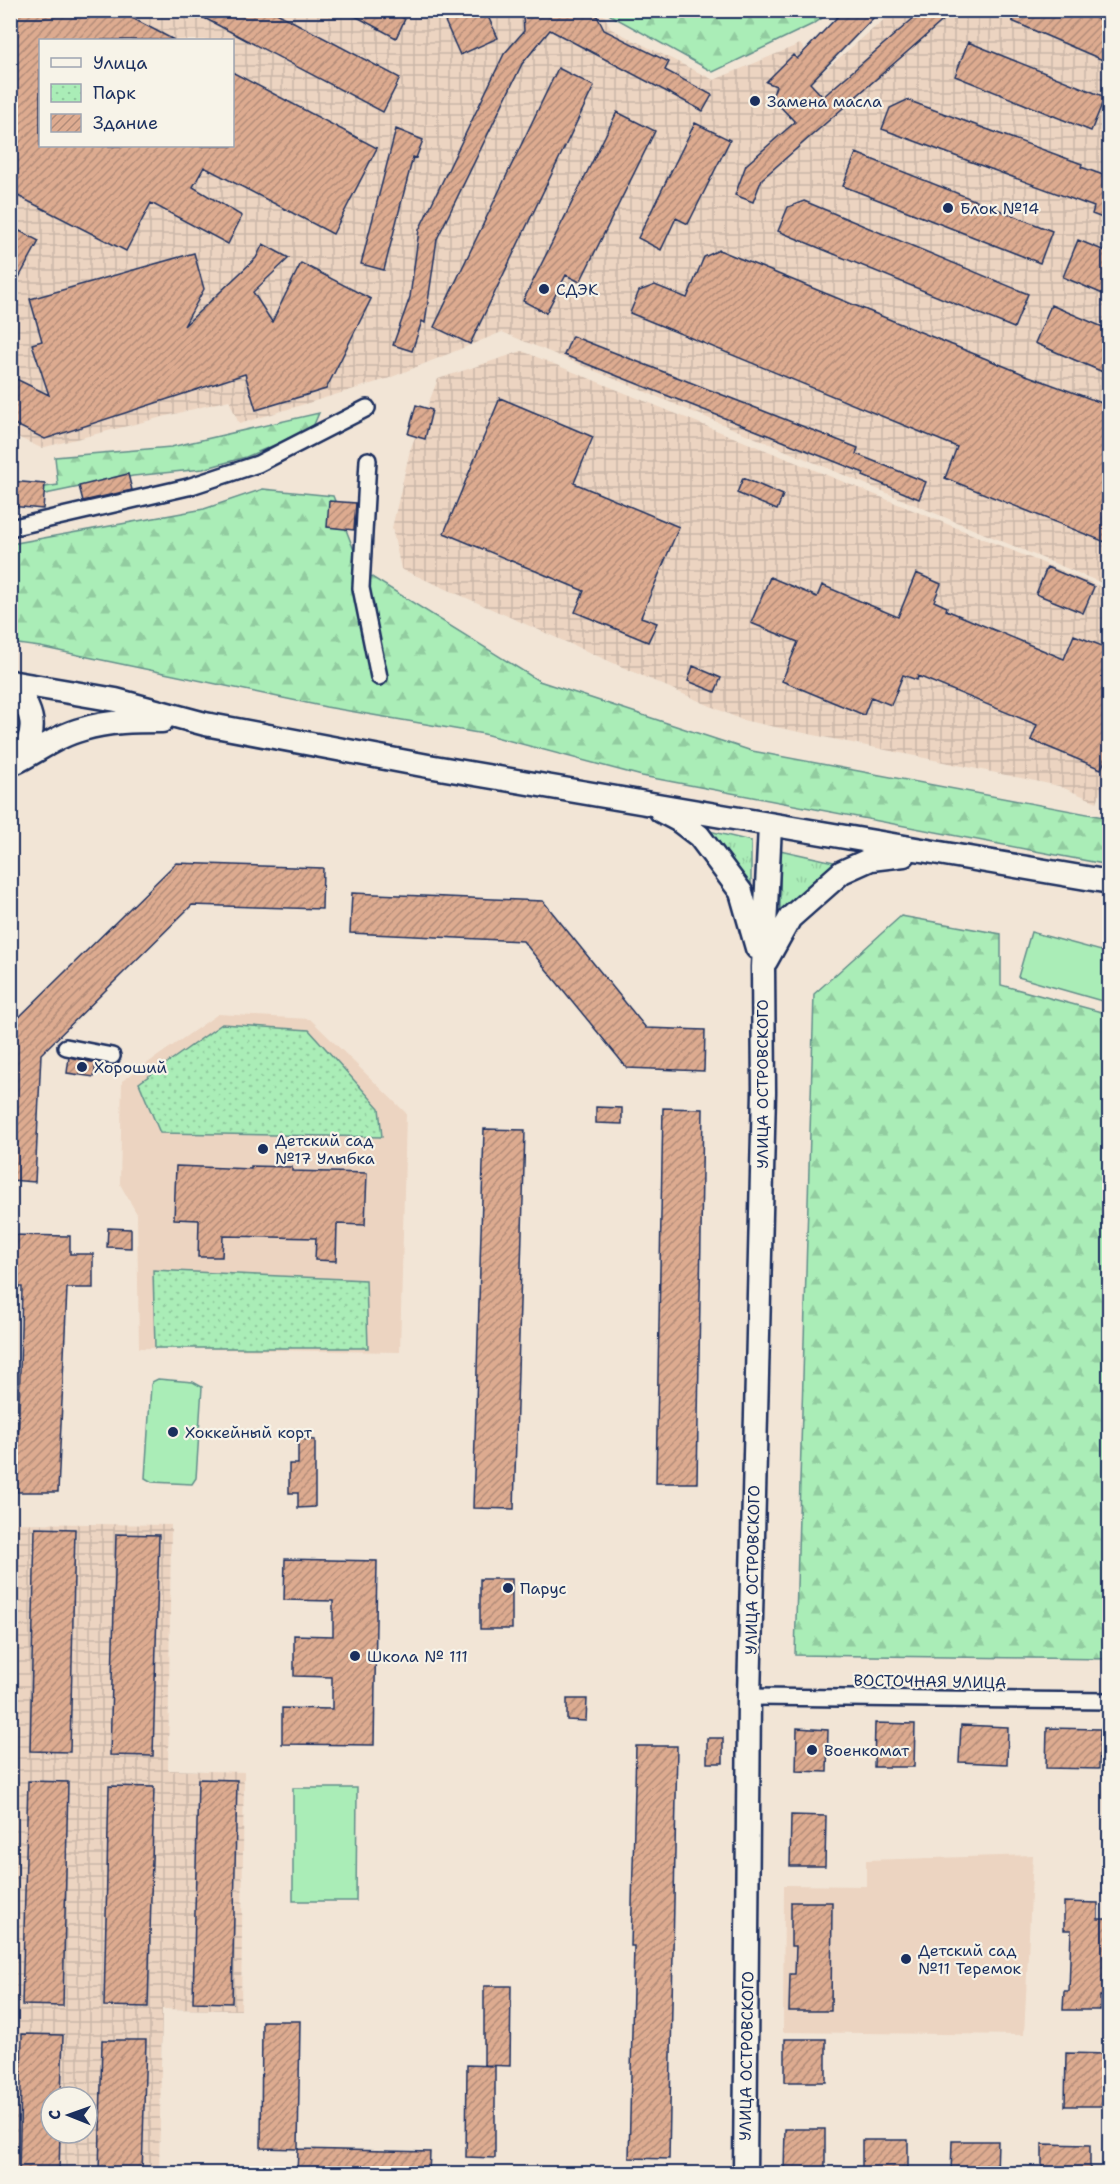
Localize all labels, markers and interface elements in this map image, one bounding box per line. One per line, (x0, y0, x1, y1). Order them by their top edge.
legend (39, 39, 234, 147)
text: Улица (93, 51, 147, 75)
text: Парк (93, 81, 136, 105)
place label: Замена масла (767, 91, 882, 112)
marker: Замена масла (748, 94, 762, 108)
text: Здание (93, 111, 158, 135)
place label: Блок №14 (960, 198, 1039, 219)
marker: Блок №14 (941, 201, 955, 215)
place label: СДЭК (556, 279, 599, 300)
marker: СДЭК (537, 282, 551, 296)
street label: УЛИЦА ОСТРОВСКОГО (752, 999, 773, 1169)
place label: Хороший (94, 1057, 167, 1078)
marker: Хороший (75, 1060, 89, 1074)
place label: Детский сад №17 Улыбка (275, 1130, 375, 1169)
marker: Детский сад №17 Улыбка (256, 1142, 270, 1156)
place label: Хоккейный корт (185, 1422, 313, 1443)
marker: Хоккейный корт (166, 1425, 180, 1439)
street label: УЛИЦА ОСТРОВСКОГО (741, 1485, 764, 1655)
place label: Парус (520, 1578, 567, 1599)
marker: Парус (501, 1581, 515, 1595)
place label: Школа № 111 (367, 1646, 468, 1667)
marker: Школа № 111 (348, 1649, 362, 1663)
street label: ВОСТОЧНАЯ УЛИЦА (853, 1670, 1007, 1693)
place label: Военкомат (824, 1740, 910, 1761)
marker: Военкомат (805, 1743, 819, 1757)
place label: Детский сад №11 Теремок (918, 1940, 1022, 1979)
marker: Детский сад №11 Теремок (899, 1952, 913, 1966)
street label: УЛИЦА ОСТРОВСКОГО (735, 1971, 758, 2141)
north arrow (39, 2085, 99, 2145)
text: С (44, 2109, 65, 2120)

